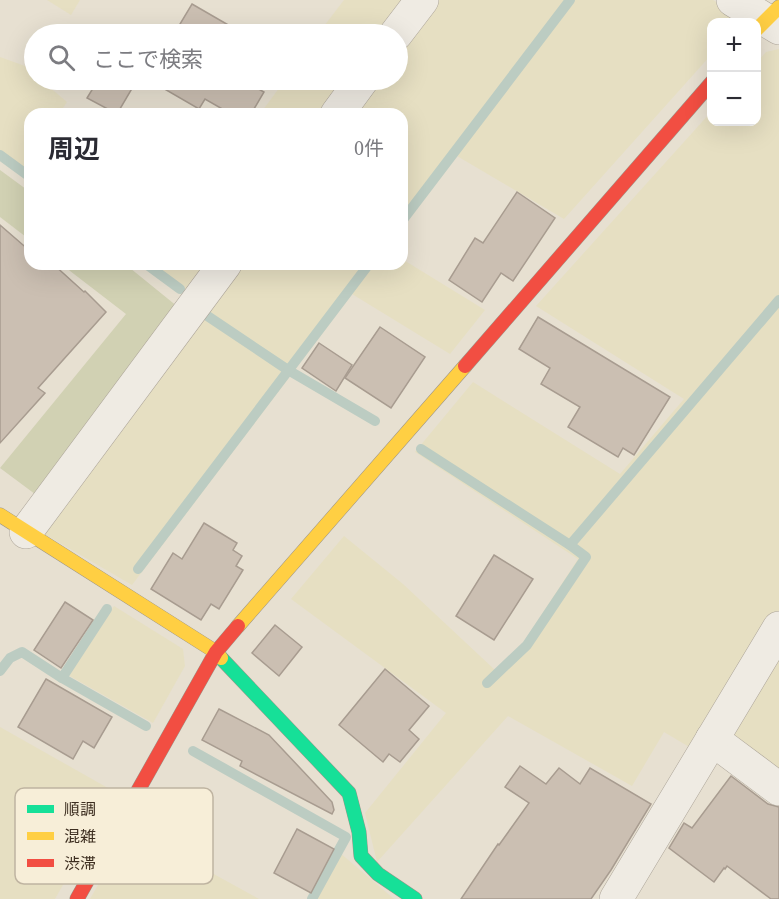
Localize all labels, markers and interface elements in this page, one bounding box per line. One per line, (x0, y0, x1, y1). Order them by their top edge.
map controls (707, 18, 761, 126)
button: + (707, 18, 761, 72)
search box (24, 24, 408, 90)
icon: search (45, 41, 78, 74)
text: ここで検索 (93, 44, 203, 74)
button: − (707, 72, 761, 126)
text: 周辺 (48, 131, 100, 167)
text: 0件 (354, 134, 384, 162)
legend (15, 788, 213, 884)
text: 順調 (64, 798, 96, 820)
text: 混雑 (64, 825, 96, 847)
text: 渋滞 (64, 852, 96, 874)

